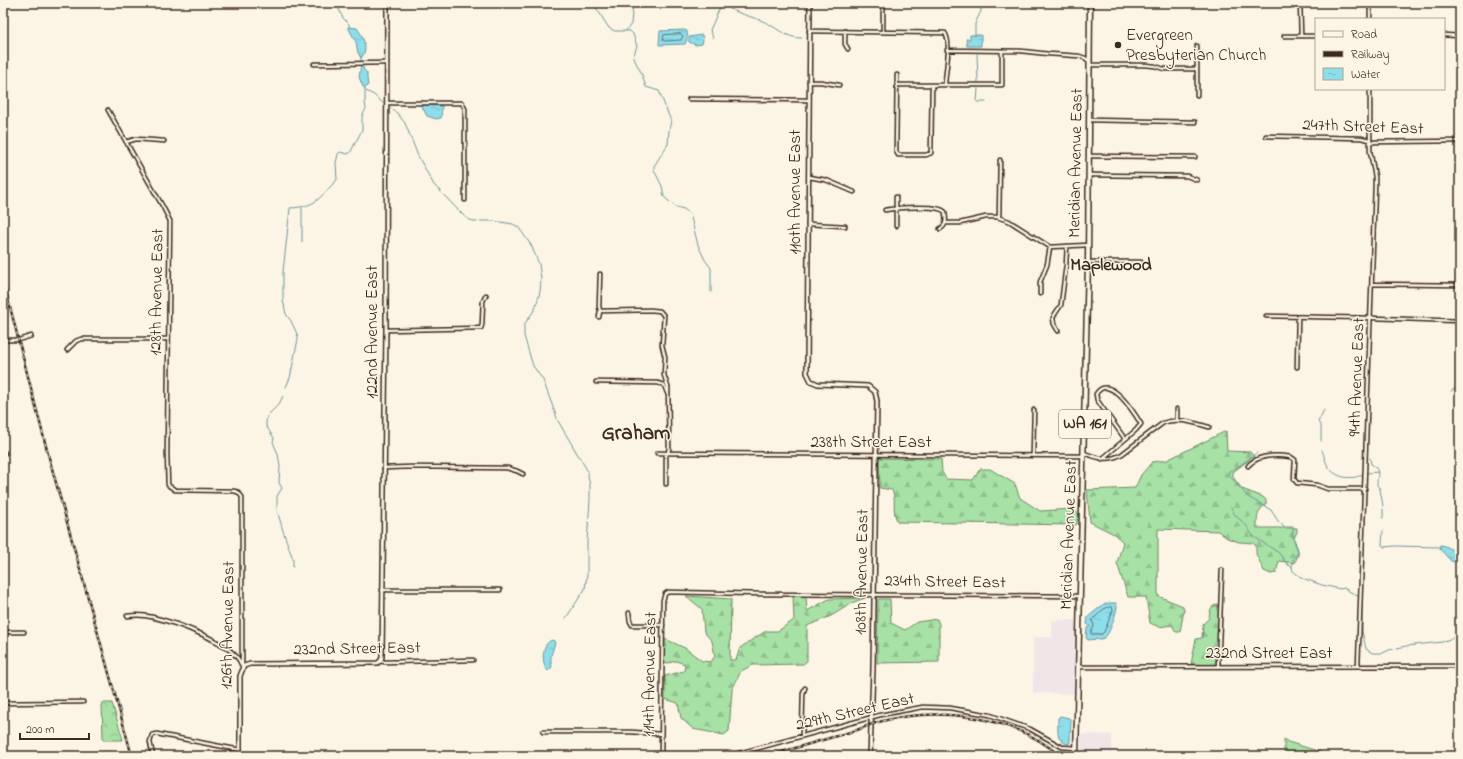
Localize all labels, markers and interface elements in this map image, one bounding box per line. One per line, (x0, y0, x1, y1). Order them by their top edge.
legend (1315, 18, 1445, 90)
place label: Evergreen Presbyterian Church (1126, 23, 1266, 69)
text: Road (1351, 26, 1377, 44)
marker: Evergreen Presbyterian Church (1113, 40, 1123, 50)
text: Railway (1351, 46, 1390, 65)
text: Water (1351, 66, 1380, 84)
street label: Meridian Avenue East (1062, 88, 1090, 238)
street label: 247th Street East (1302, 112, 1424, 142)
street label: 110th Avenue East (783, 129, 808, 255)
street label: 128th Avenue East (143, 228, 171, 356)
district label: Maplewood (1070, 253, 1153, 279)
street label: 122nd Avenue East (360, 265, 385, 399)
street label: 94th Avenue East (1342, 317, 1372, 437)
road number: WA 161 (1059, 410, 1111, 438)
district label: Graham (602, 419, 670, 449)
street label: 238th Street East (811, 430, 932, 455)
street label: Meridian Avenue East (1054, 460, 1084, 610)
street label: 108th Avenue East (848, 508, 876, 635)
street label: 126th Avenue East (214, 560, 242, 689)
street label: 234th Street East (884, 568, 1006, 596)
street label: 114th Avenue East (636, 611, 664, 737)
street label: 232nd Street East (293, 635, 421, 663)
street label: 232nd Street East (1205, 641, 1333, 666)
street label: 229th Street East (793, 686, 917, 738)
scale bar (20, 715, 89, 741)
text: 200 m (26, 721, 55, 739)

